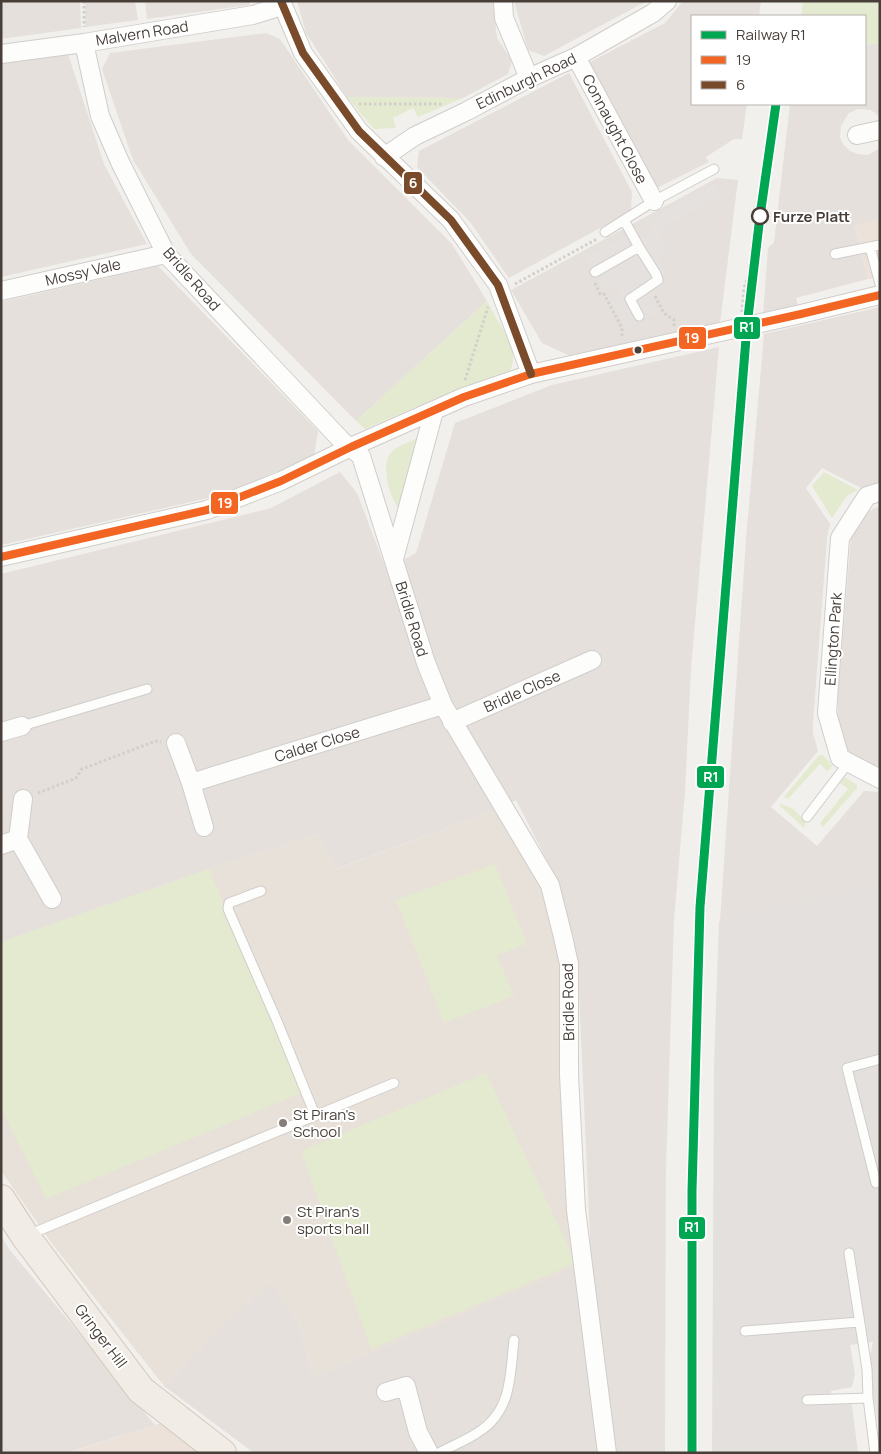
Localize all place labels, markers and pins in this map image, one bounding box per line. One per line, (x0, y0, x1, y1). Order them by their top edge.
place label: Furze Platt (773, 206, 850, 227)
marker: Furze Platt (751, 207, 769, 225)
unlabelled marker (633, 345, 643, 355)
place label: St Piran's School (293, 1104, 356, 1142)
marker: St Piran's School (277, 1117, 289, 1129)
place label: St Piran's sports hall (297, 1201, 369, 1239)
marker: St Piran's sports hall (281, 1214, 293, 1226)

